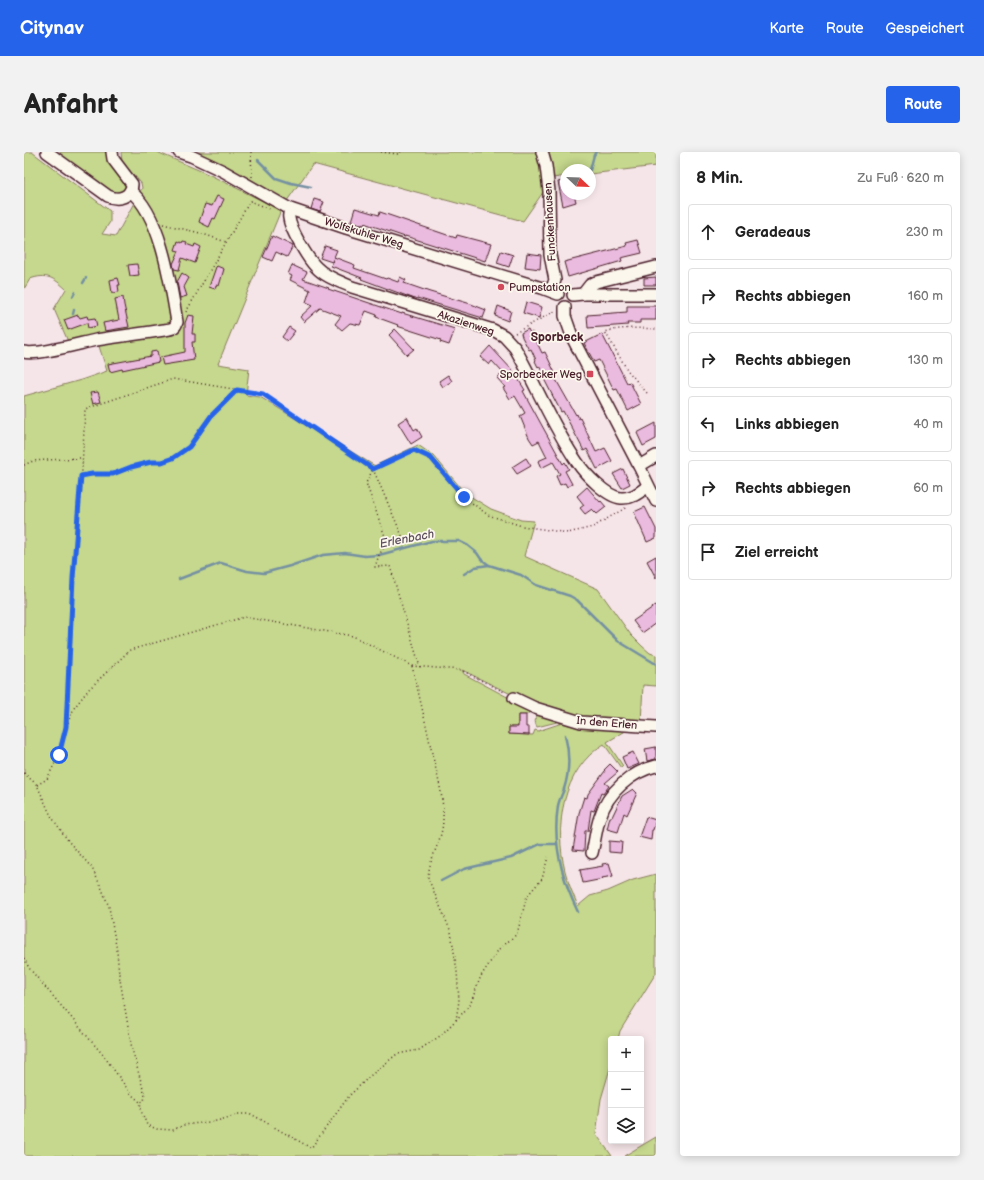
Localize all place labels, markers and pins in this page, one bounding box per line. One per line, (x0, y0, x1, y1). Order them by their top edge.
place label: Pumpstation (509, 281, 571, 294)
marker: Pumpstation (496, 282, 506, 292)
place label: Sporbecker Weg (500, 368, 582, 381)
marker: Sporbecker Weg (585, 369, 595, 379)

